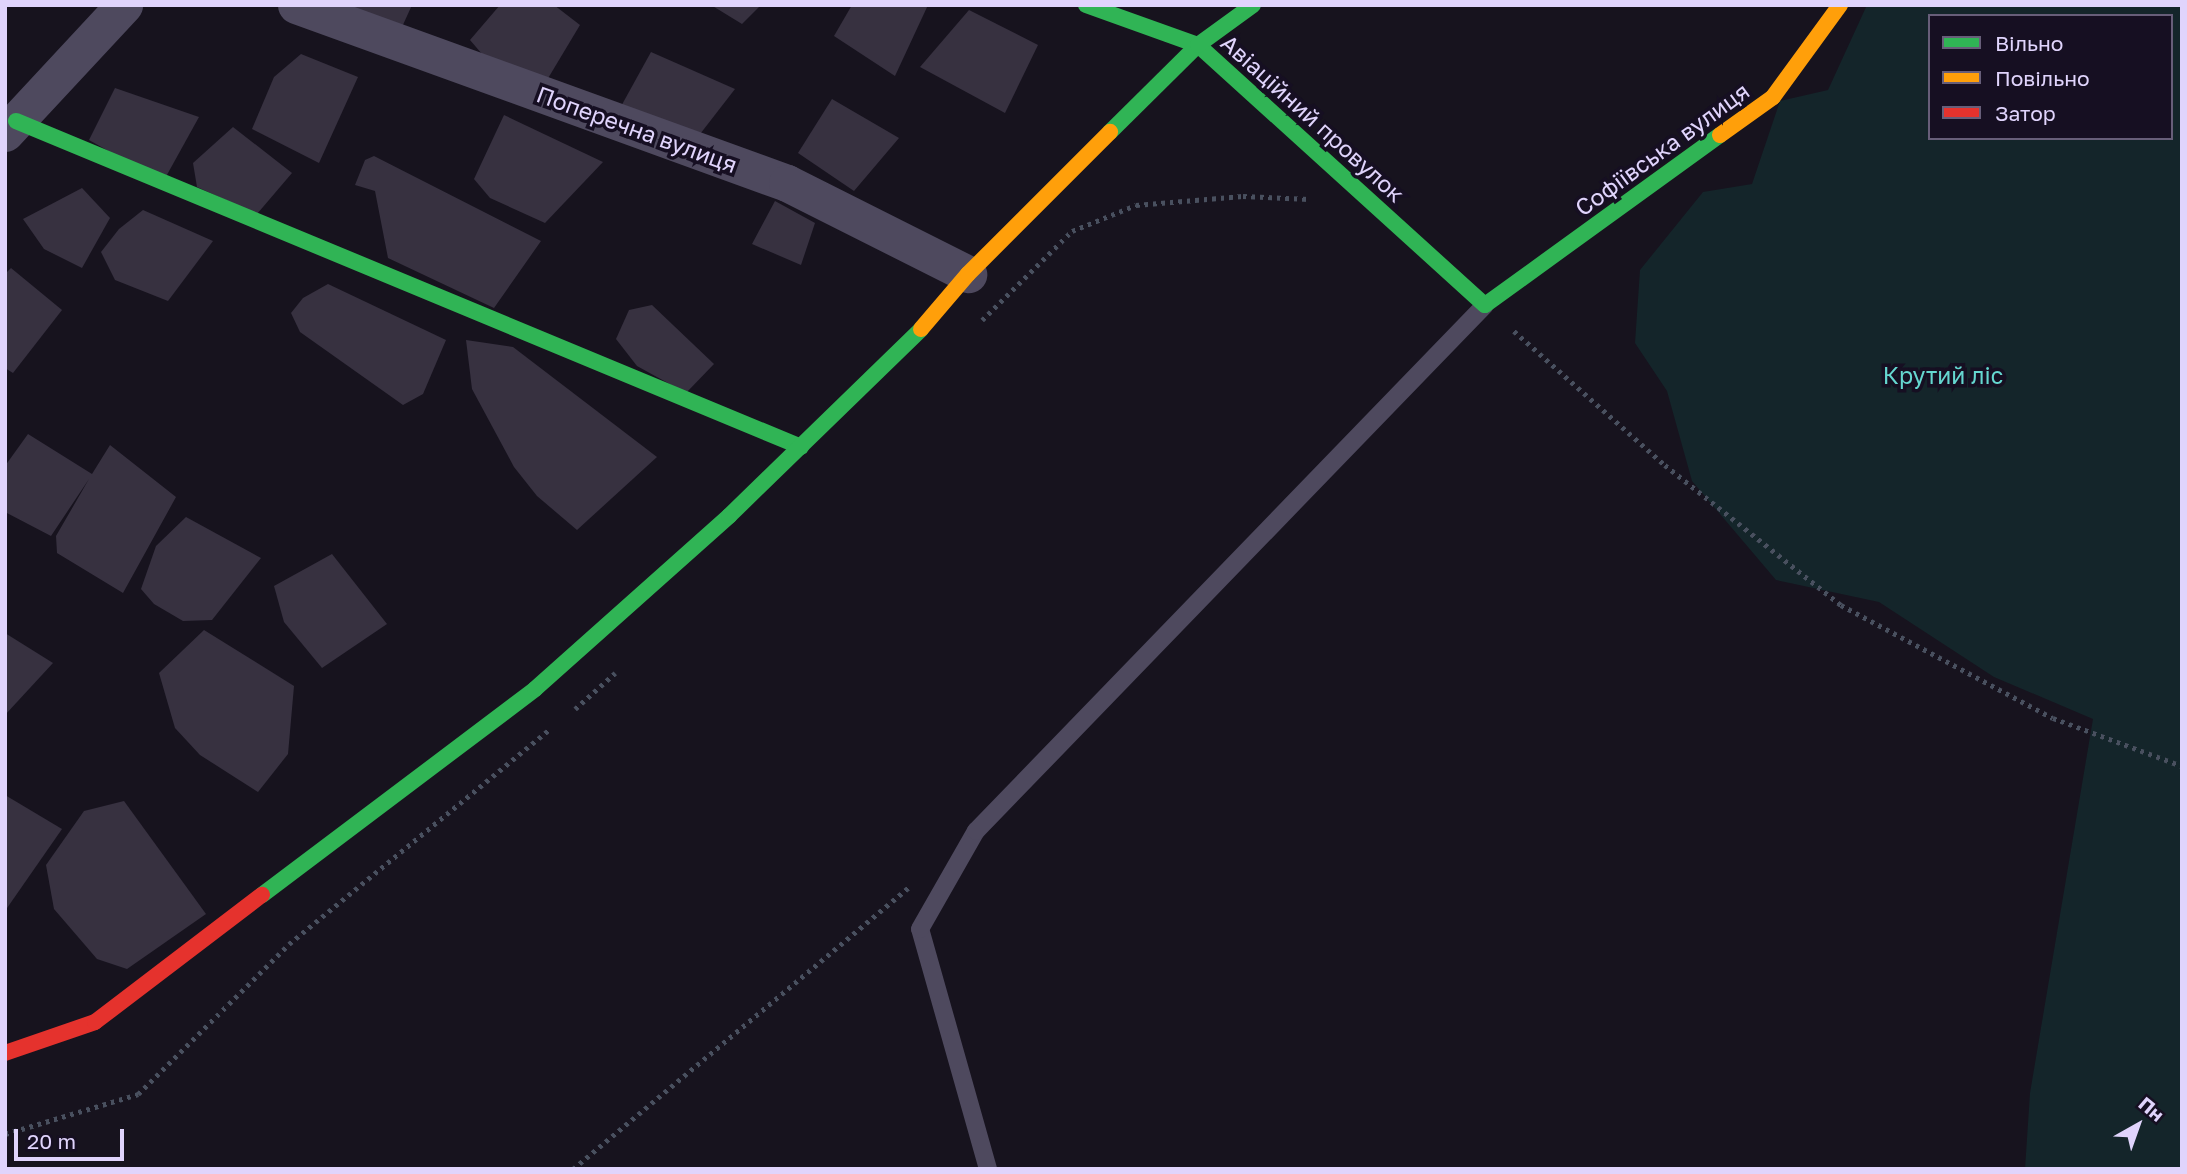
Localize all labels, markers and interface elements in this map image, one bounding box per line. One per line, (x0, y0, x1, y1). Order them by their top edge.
legend (1928, 14, 2173, 140)
street label: Авіаційний провулок (1216, 28, 1410, 208)
text: Вільно (1995, 30, 2063, 56)
text: Повільно (1995, 65, 2090, 91)
street label: Софіївська вулиця (1570, 77, 1754, 221)
street label: Поперечна вулиця (533, 80, 741, 178)
text: Затор (1995, 100, 2056, 126)
park label: Крутий ліс (1883, 361, 2003, 389)
north arrow (2103, 1090, 2173, 1160)
text: Пн (2135, 1091, 2169, 1126)
scale bar (18, 1114, 128, 1158)
text: 20 m (27, 1128, 76, 1154)

